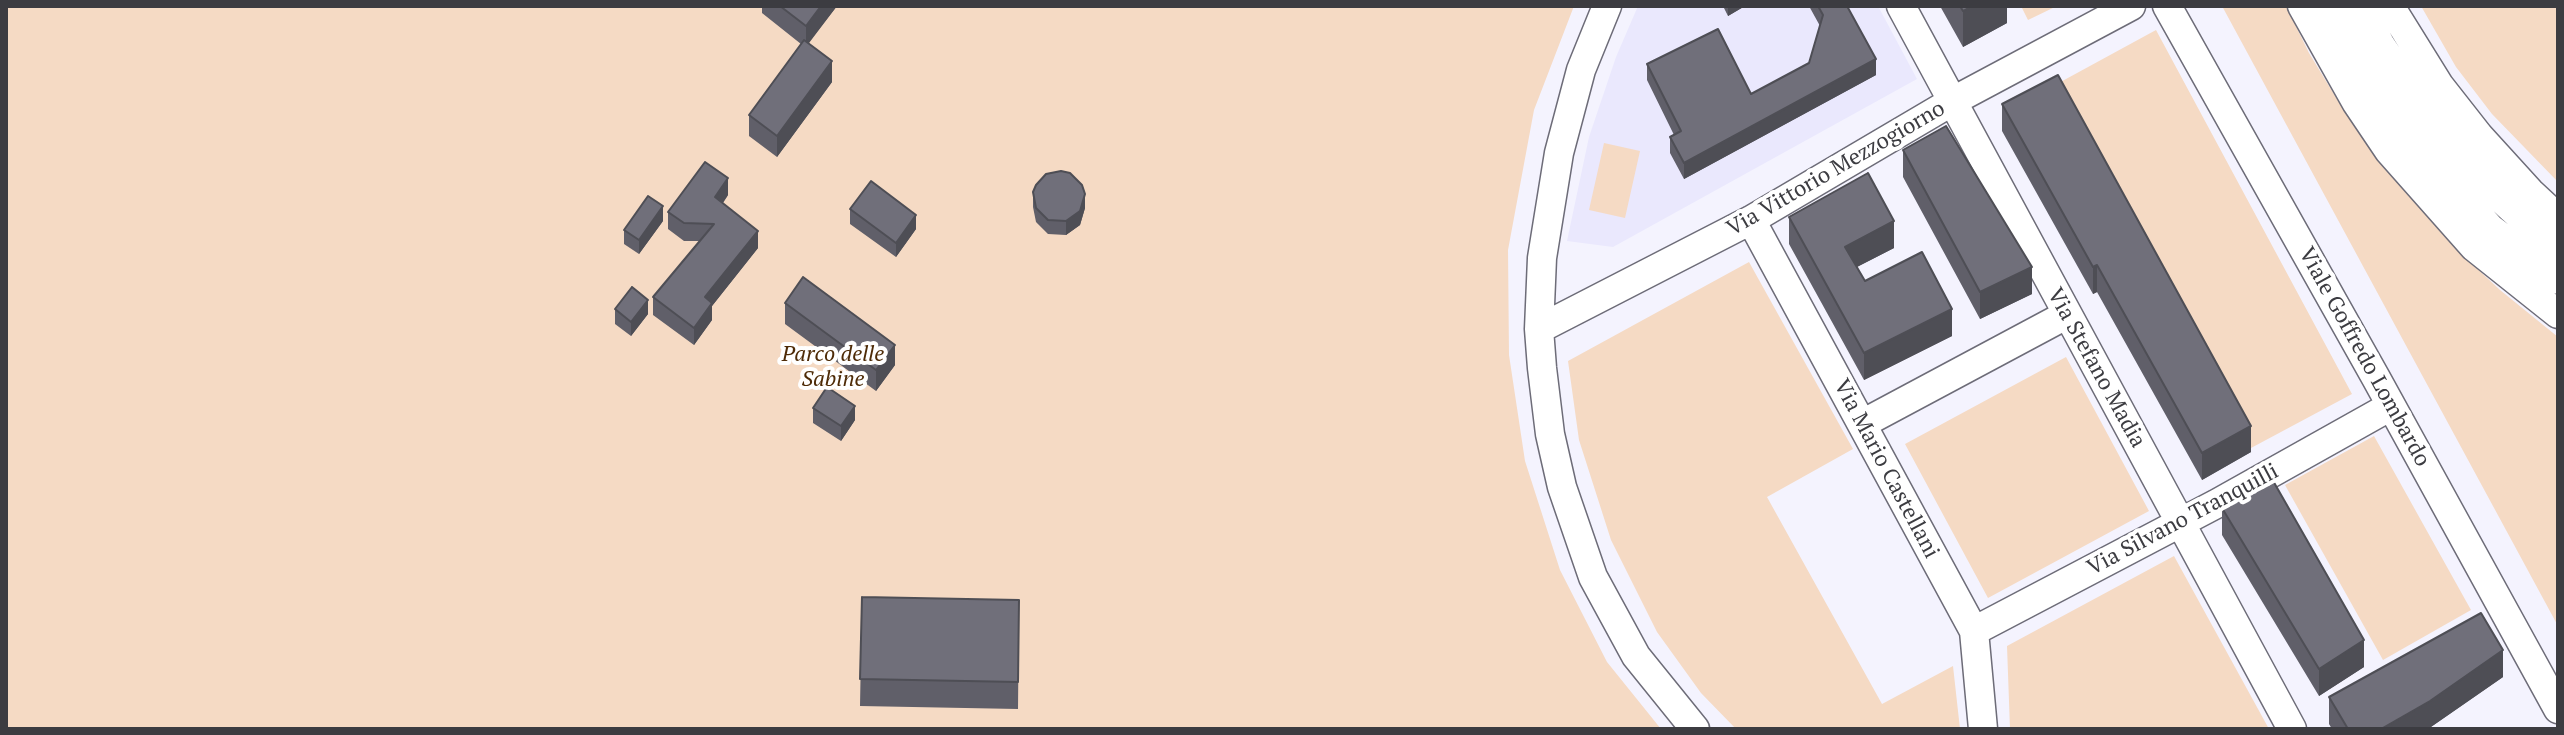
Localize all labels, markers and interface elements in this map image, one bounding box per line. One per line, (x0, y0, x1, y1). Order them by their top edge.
street label: Via Vittorio Mezzogiorno (1722, 96, 1950, 242)
street label: Viale Goffredo Lombardo (2293, 243, 2435, 471)
street label: Via Stefano Madia (2041, 284, 2151, 452)
park label: Parco delle Sabine (782, 342, 884, 394)
street label: Via Mario Castellani (1828, 375, 1944, 563)
street label: Via Silvano Tranquilli (2083, 458, 2283, 582)

